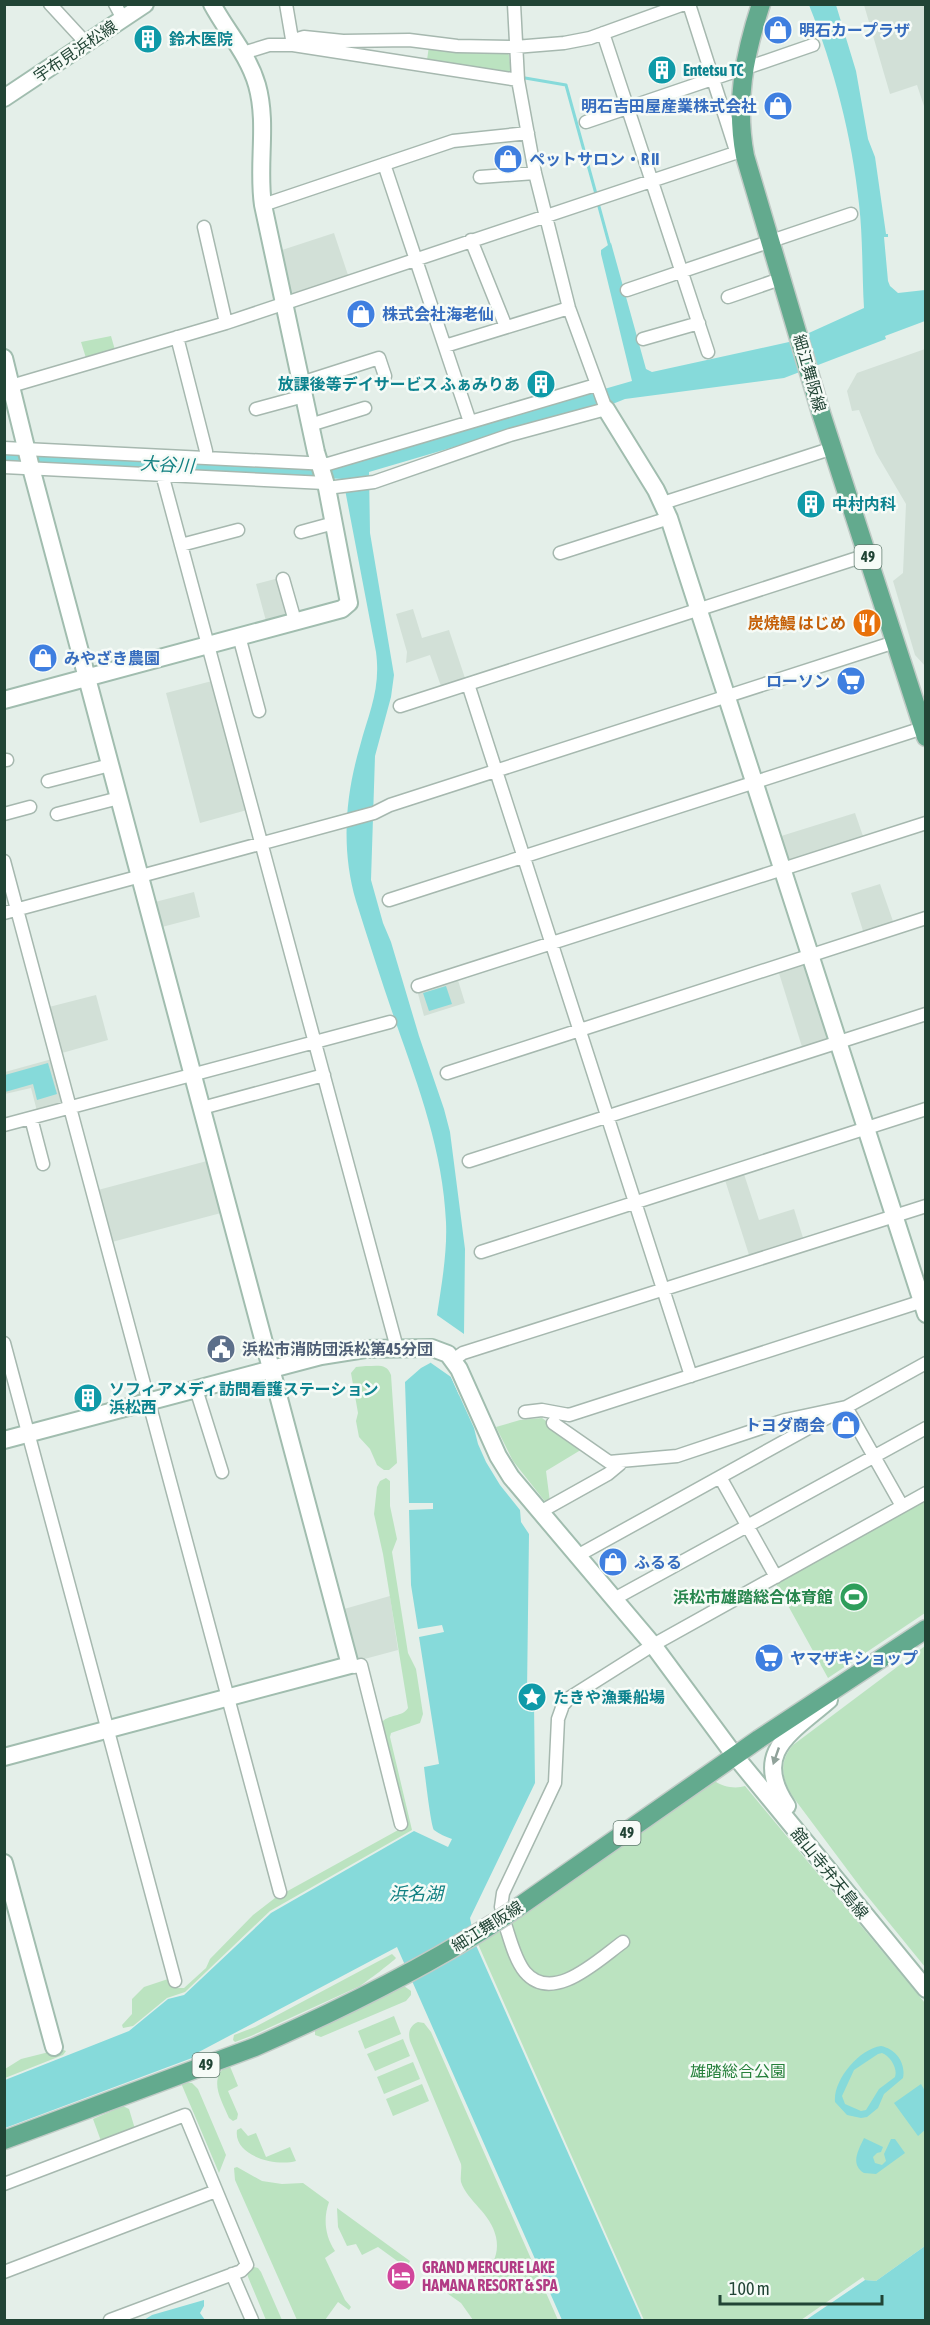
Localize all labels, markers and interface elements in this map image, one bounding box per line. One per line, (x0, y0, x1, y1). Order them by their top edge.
shop icon: 明石カープラザ (762, 14, 794, 46)
street label: 宇布見浜松線 (30, 17, 120, 85)
place label: 明石カープラザ (799, 21, 910, 39)
building icon: 鈴木医院 (132, 23, 164, 55)
place label: 鈴木医院 (169, 30, 233, 48)
building icon: Entetsu TC (646, 54, 678, 86)
place label: Entetsu TC (683, 61, 744, 79)
shop icon: 明石吉田屋産業株式会社 (762, 90, 794, 122)
place label: 明石吉田屋産業株式会社 (581, 97, 757, 115)
shop icon: ペットサロン・R II (492, 143, 524, 175)
place label: ペットサロン・R II (529, 150, 659, 168)
shop icon: 株式会社海老仙 (345, 298, 377, 330)
place label: 株式会社海老仙 (382, 305, 494, 323)
street label: 細江舞阪線 (790, 332, 830, 414)
building icon: 放課後等デイサービス ふぁみりあ (525, 368, 557, 400)
place label: 放課後等デイサービス ふぁみりあ (278, 375, 520, 393)
water label: 大谷川 (140, 453, 197, 477)
building icon: 中村内科 (795, 488, 827, 520)
place label: 中村内科 (832, 495, 896, 513)
road number: 49 (854, 545, 882, 569)
restaurant icon: 炭焼鰻 はじめ (851, 607, 883, 639)
place label: 炭焼鰻 はじめ (748, 614, 846, 632)
shop icon: みやざき農園 (27, 642, 59, 674)
place label: みやざき農園 (64, 649, 160, 667)
supermarket icon: ローソン (835, 665, 867, 697)
place label: ローソン (766, 672, 830, 690)
public building icon: 浜松市消防団浜松第45分団 (205, 1333, 237, 1365)
place label: 浜松市消防団浜松第45分団 (242, 1340, 433, 1358)
place label: ソフィアメディ訪問看護ステーション 浜松西 (109, 1380, 378, 1416)
building icon: ソフィアメディ訪問看護ステーション 浜松西 (72, 1382, 104, 1414)
shop icon: トヨダ商会 (830, 1409, 862, 1441)
place label: トヨダ商会 (745, 1416, 825, 1434)
shop icon: ふるる (597, 1546, 629, 1578)
place label: ふるる (634, 1553, 682, 1571)
sports icon: 浜松市雄踏総合体育館 (838, 1581, 870, 1613)
place label: 浜松市雄踏総合体育館 (673, 1588, 833, 1606)
supermarket icon: ヤマザキショップ (753, 1642, 785, 1674)
place label: ヤマザキショップ (790, 1649, 918, 1667)
place icon: たきや漁乗船場 (516, 1681, 548, 1713)
place label: たきや漁乗船場 (553, 1688, 665, 1706)
one-way arrow (770, 1747, 780, 1765)
road number: 49 (614, 1821, 640, 1845)
street label: 舘山寺弁天島線 (788, 1824, 872, 1922)
water label: 浜名湖 (389, 1883, 446, 1904)
street label: 細江舞阪線 (448, 1897, 526, 1955)
road number: 49 (192, 2053, 220, 2077)
park label: 雄踏総合公園 (690, 2062, 786, 2080)
place label: GRAND MERCURE LAKE HAMANA RESORT & SPA (422, 2258, 558, 2294)
hotel icon: GRAND MERCURE LAKE HAMANA RESORT & SPA (385, 2260, 417, 2292)
scale bar (720, 2268, 882, 2306)
text: 100 m (729, 2278, 770, 2299)

